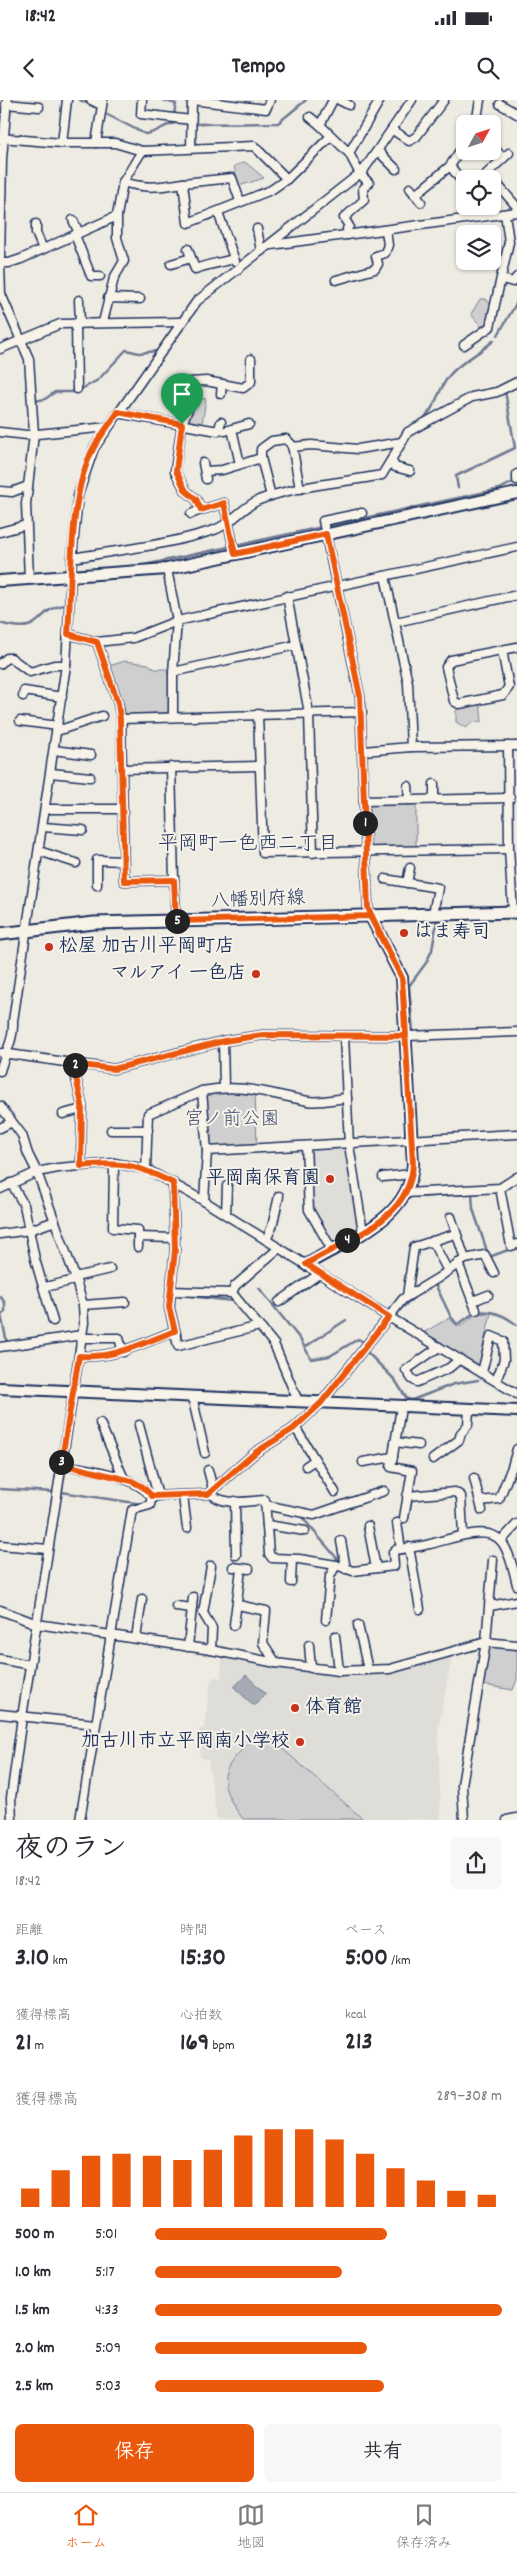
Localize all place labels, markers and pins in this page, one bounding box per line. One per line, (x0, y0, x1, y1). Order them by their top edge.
pin (161, 373, 203, 424)
pin: 1 (352, 810, 378, 836)
pin: 5 (164, 908, 190, 934)
place label: はま寿司 (414, 920, 490, 947)
marker: はま寿司 (398, 927, 410, 939)
place label: 松屋 加古川平岡町店 (59, 934, 234, 961)
marker: 松屋 加古川平岡町店 (43, 941, 55, 953)
place label: マルアイ 一色店 (110, 961, 246, 988)
marker: マルアイ 一色店 (250, 968, 262, 980)
pin: 2 (62, 1052, 88, 1078)
place label: 平岡南保育園 (206, 1166, 320, 1193)
marker: 平岡南保育園 (324, 1173, 336, 1185)
pin: 4 (334, 1228, 360, 1252)
pin: 3 (48, 1450, 74, 1474)
place label: 体育館 (305, 1695, 362, 1722)
marker: 体育館 (289, 1702, 301, 1714)
place label: 加古川市立平岡南小学校 (81, 1729, 290, 1756)
marker: 加古川市立平岡南小学校 (294, 1736, 306, 1748)

